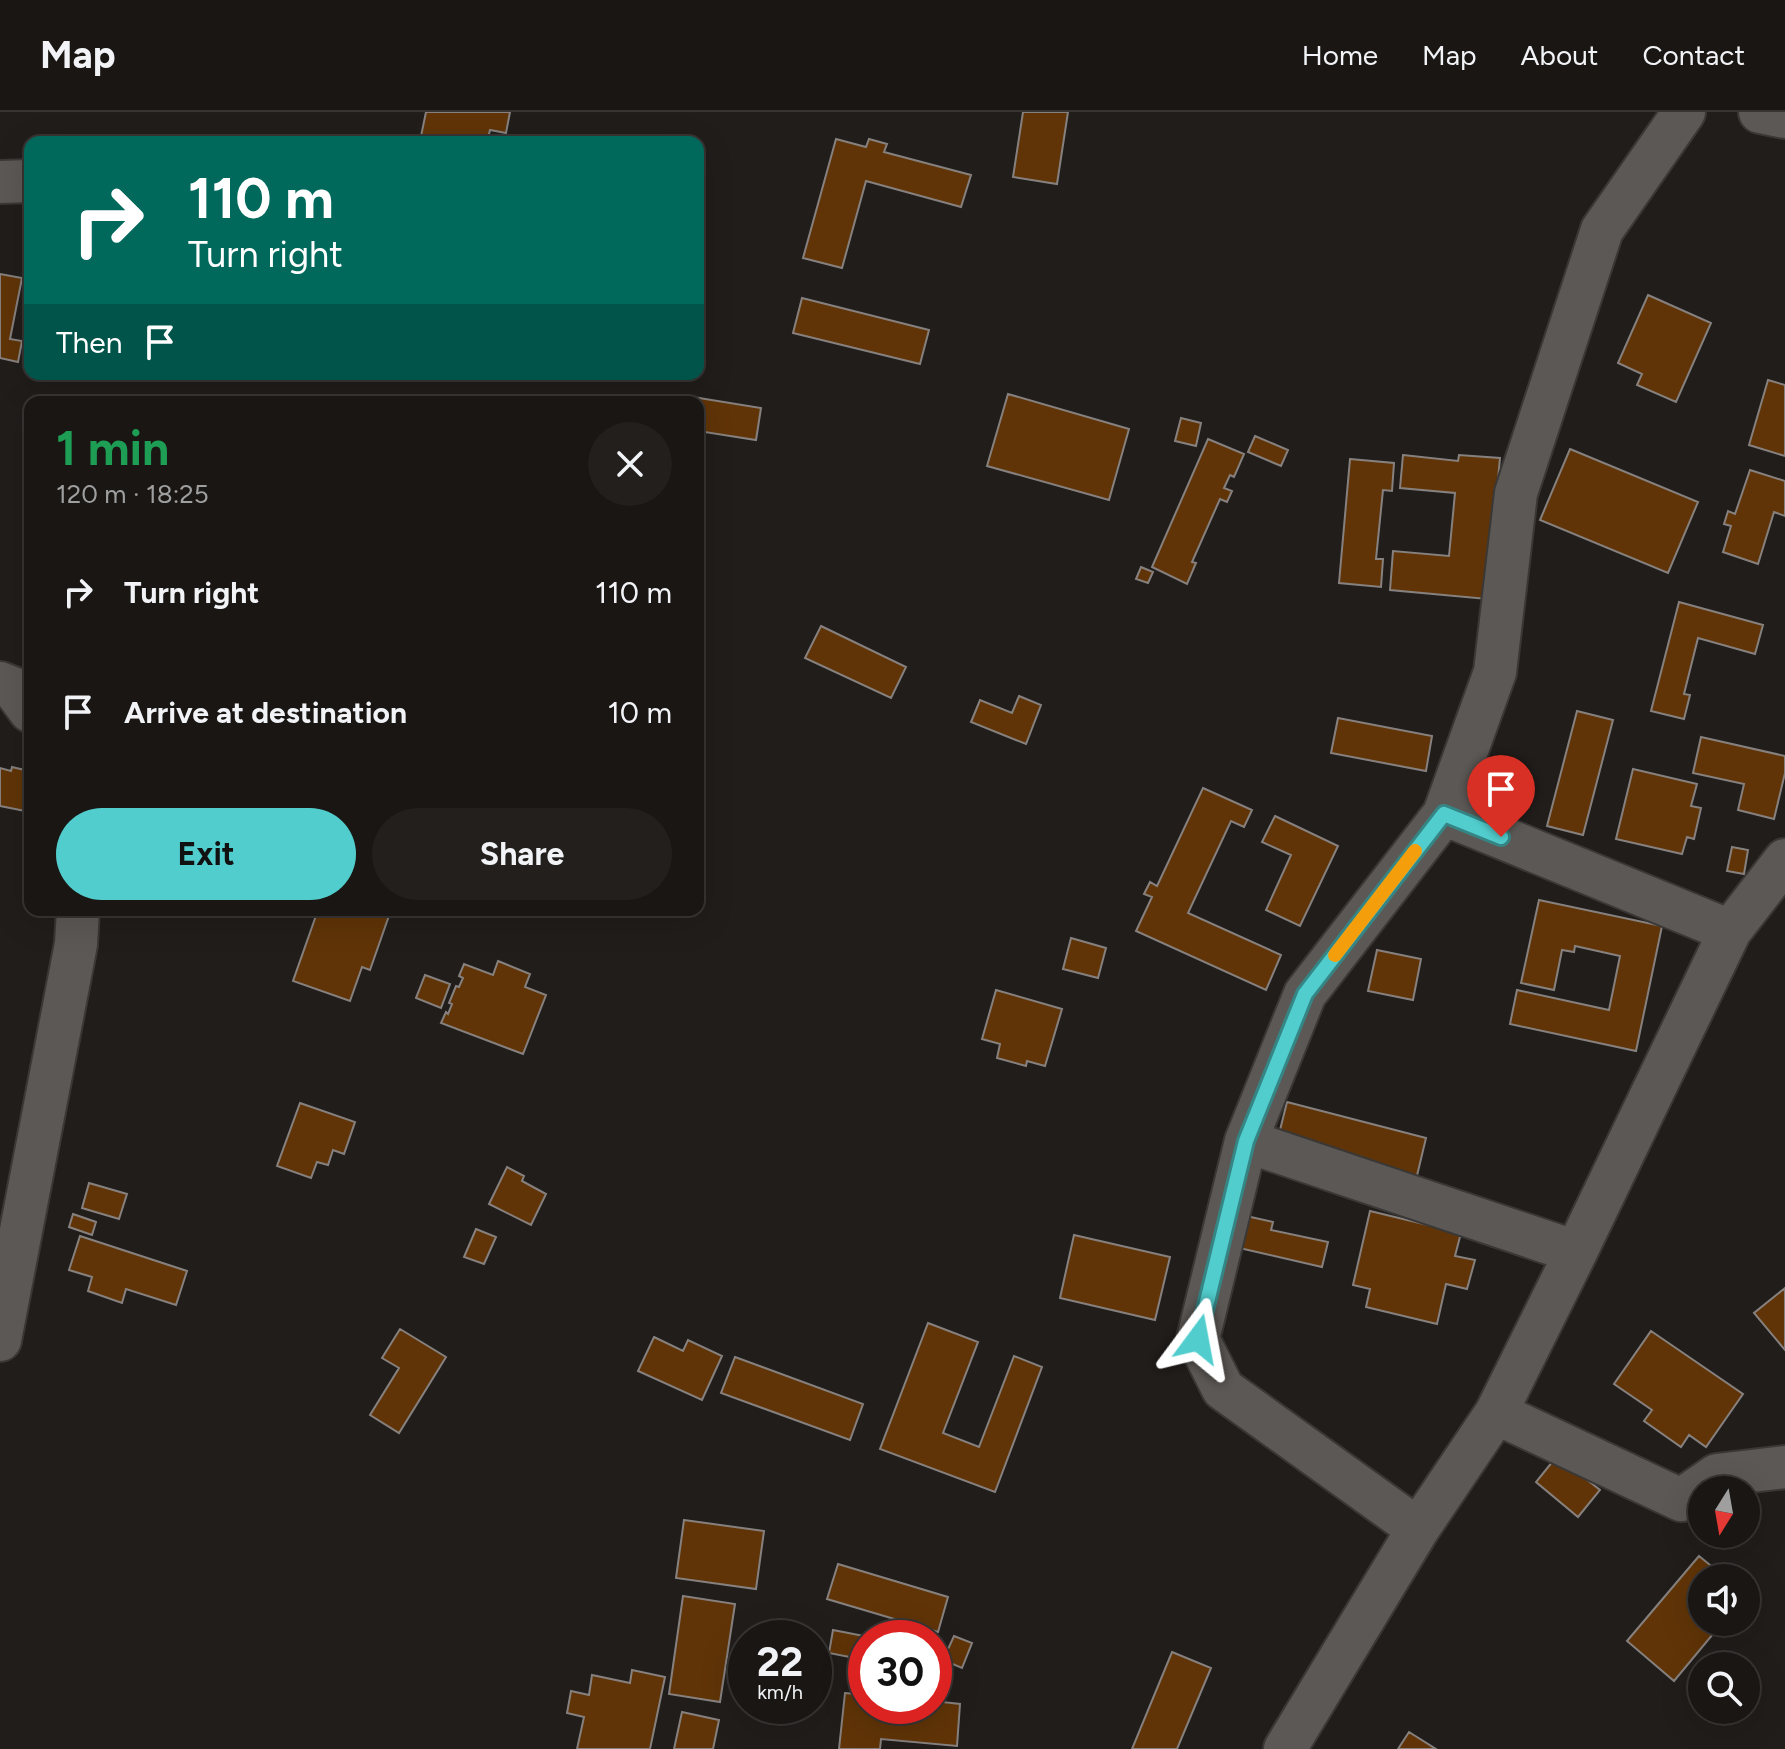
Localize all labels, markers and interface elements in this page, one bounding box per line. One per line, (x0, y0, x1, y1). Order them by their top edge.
text: Map (40, 32, 116, 78)
text: Home (1302, 38, 1378, 72)
text: Map (1422, 38, 1477, 72)
text: About (1521, 38, 1598, 72)
text: Contact (1642, 38, 1745, 72)
text: 110 m (188, 165, 334, 232)
icon: right (56, 168, 160, 272)
text: Turn right (188, 233, 343, 276)
icon: arrive (138, 320, 182, 364)
text: Then (56, 324, 122, 361)
text: 1 min (56, 419, 169, 477)
button: close (588, 422, 672, 506)
text: 120 m · 18:25 (56, 478, 209, 510)
icon: right (56, 570, 100, 614)
text: Turn right (124, 574, 259, 611)
text: 110 m (595, 574, 672, 611)
icon: arrive (56, 690, 100, 734)
text: Arrive at destination (124, 694, 407, 731)
text: 10 m (607, 694, 672, 731)
pin (1467, 755, 1535, 837)
icon: arrive (1479, 767, 1523, 811)
button: Exit (56, 808, 356, 900)
button: Share (372, 808, 672, 900)
position arrow (1156, 1297, 1240, 1381)
north arrow (1688, 1476, 1760, 1548)
map controls (1688, 1476, 1760, 1724)
button: sound (1688, 1564, 1760, 1636)
speed limit sign: 30 (848, 1620, 952, 1724)
text: 22 (757, 1638, 803, 1686)
button: search (1688, 1652, 1760, 1724)
text: km/h (757, 1680, 803, 1704)

